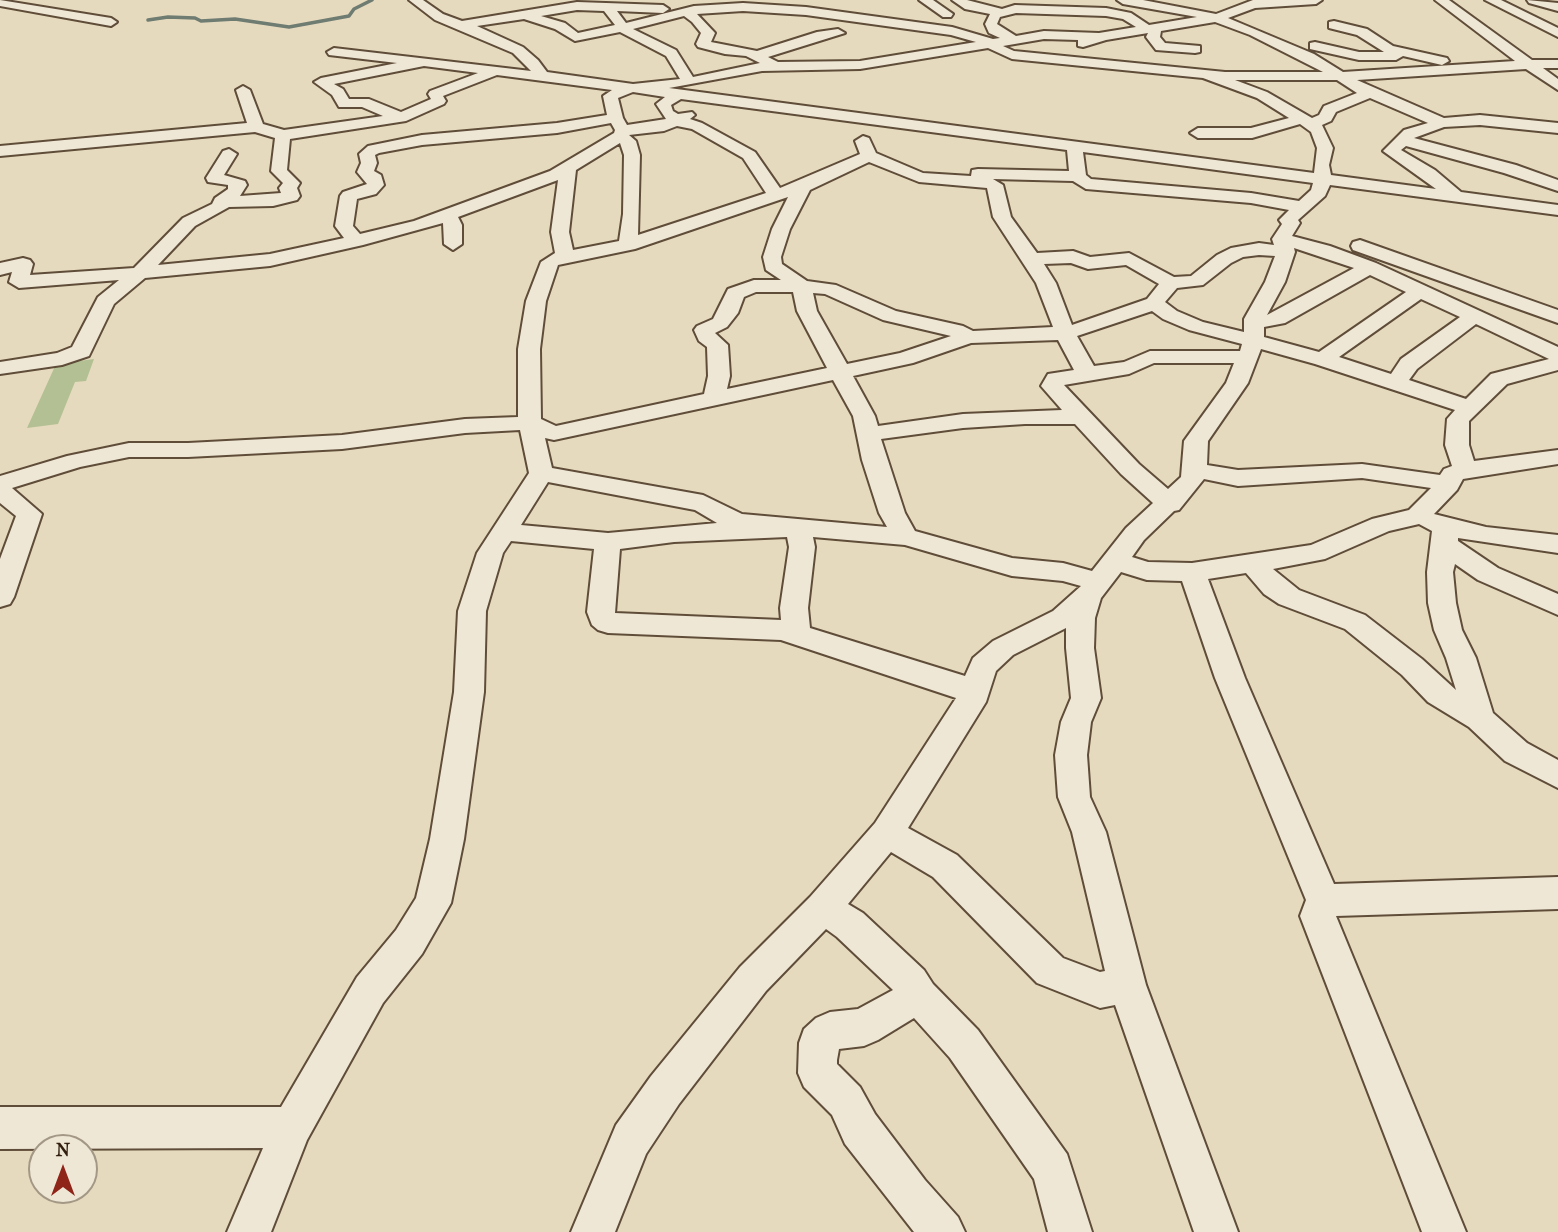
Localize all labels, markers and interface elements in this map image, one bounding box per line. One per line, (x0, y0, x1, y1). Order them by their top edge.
north arrow (28, 1134, 98, 1204)
text: N (56, 1139, 70, 1161)

